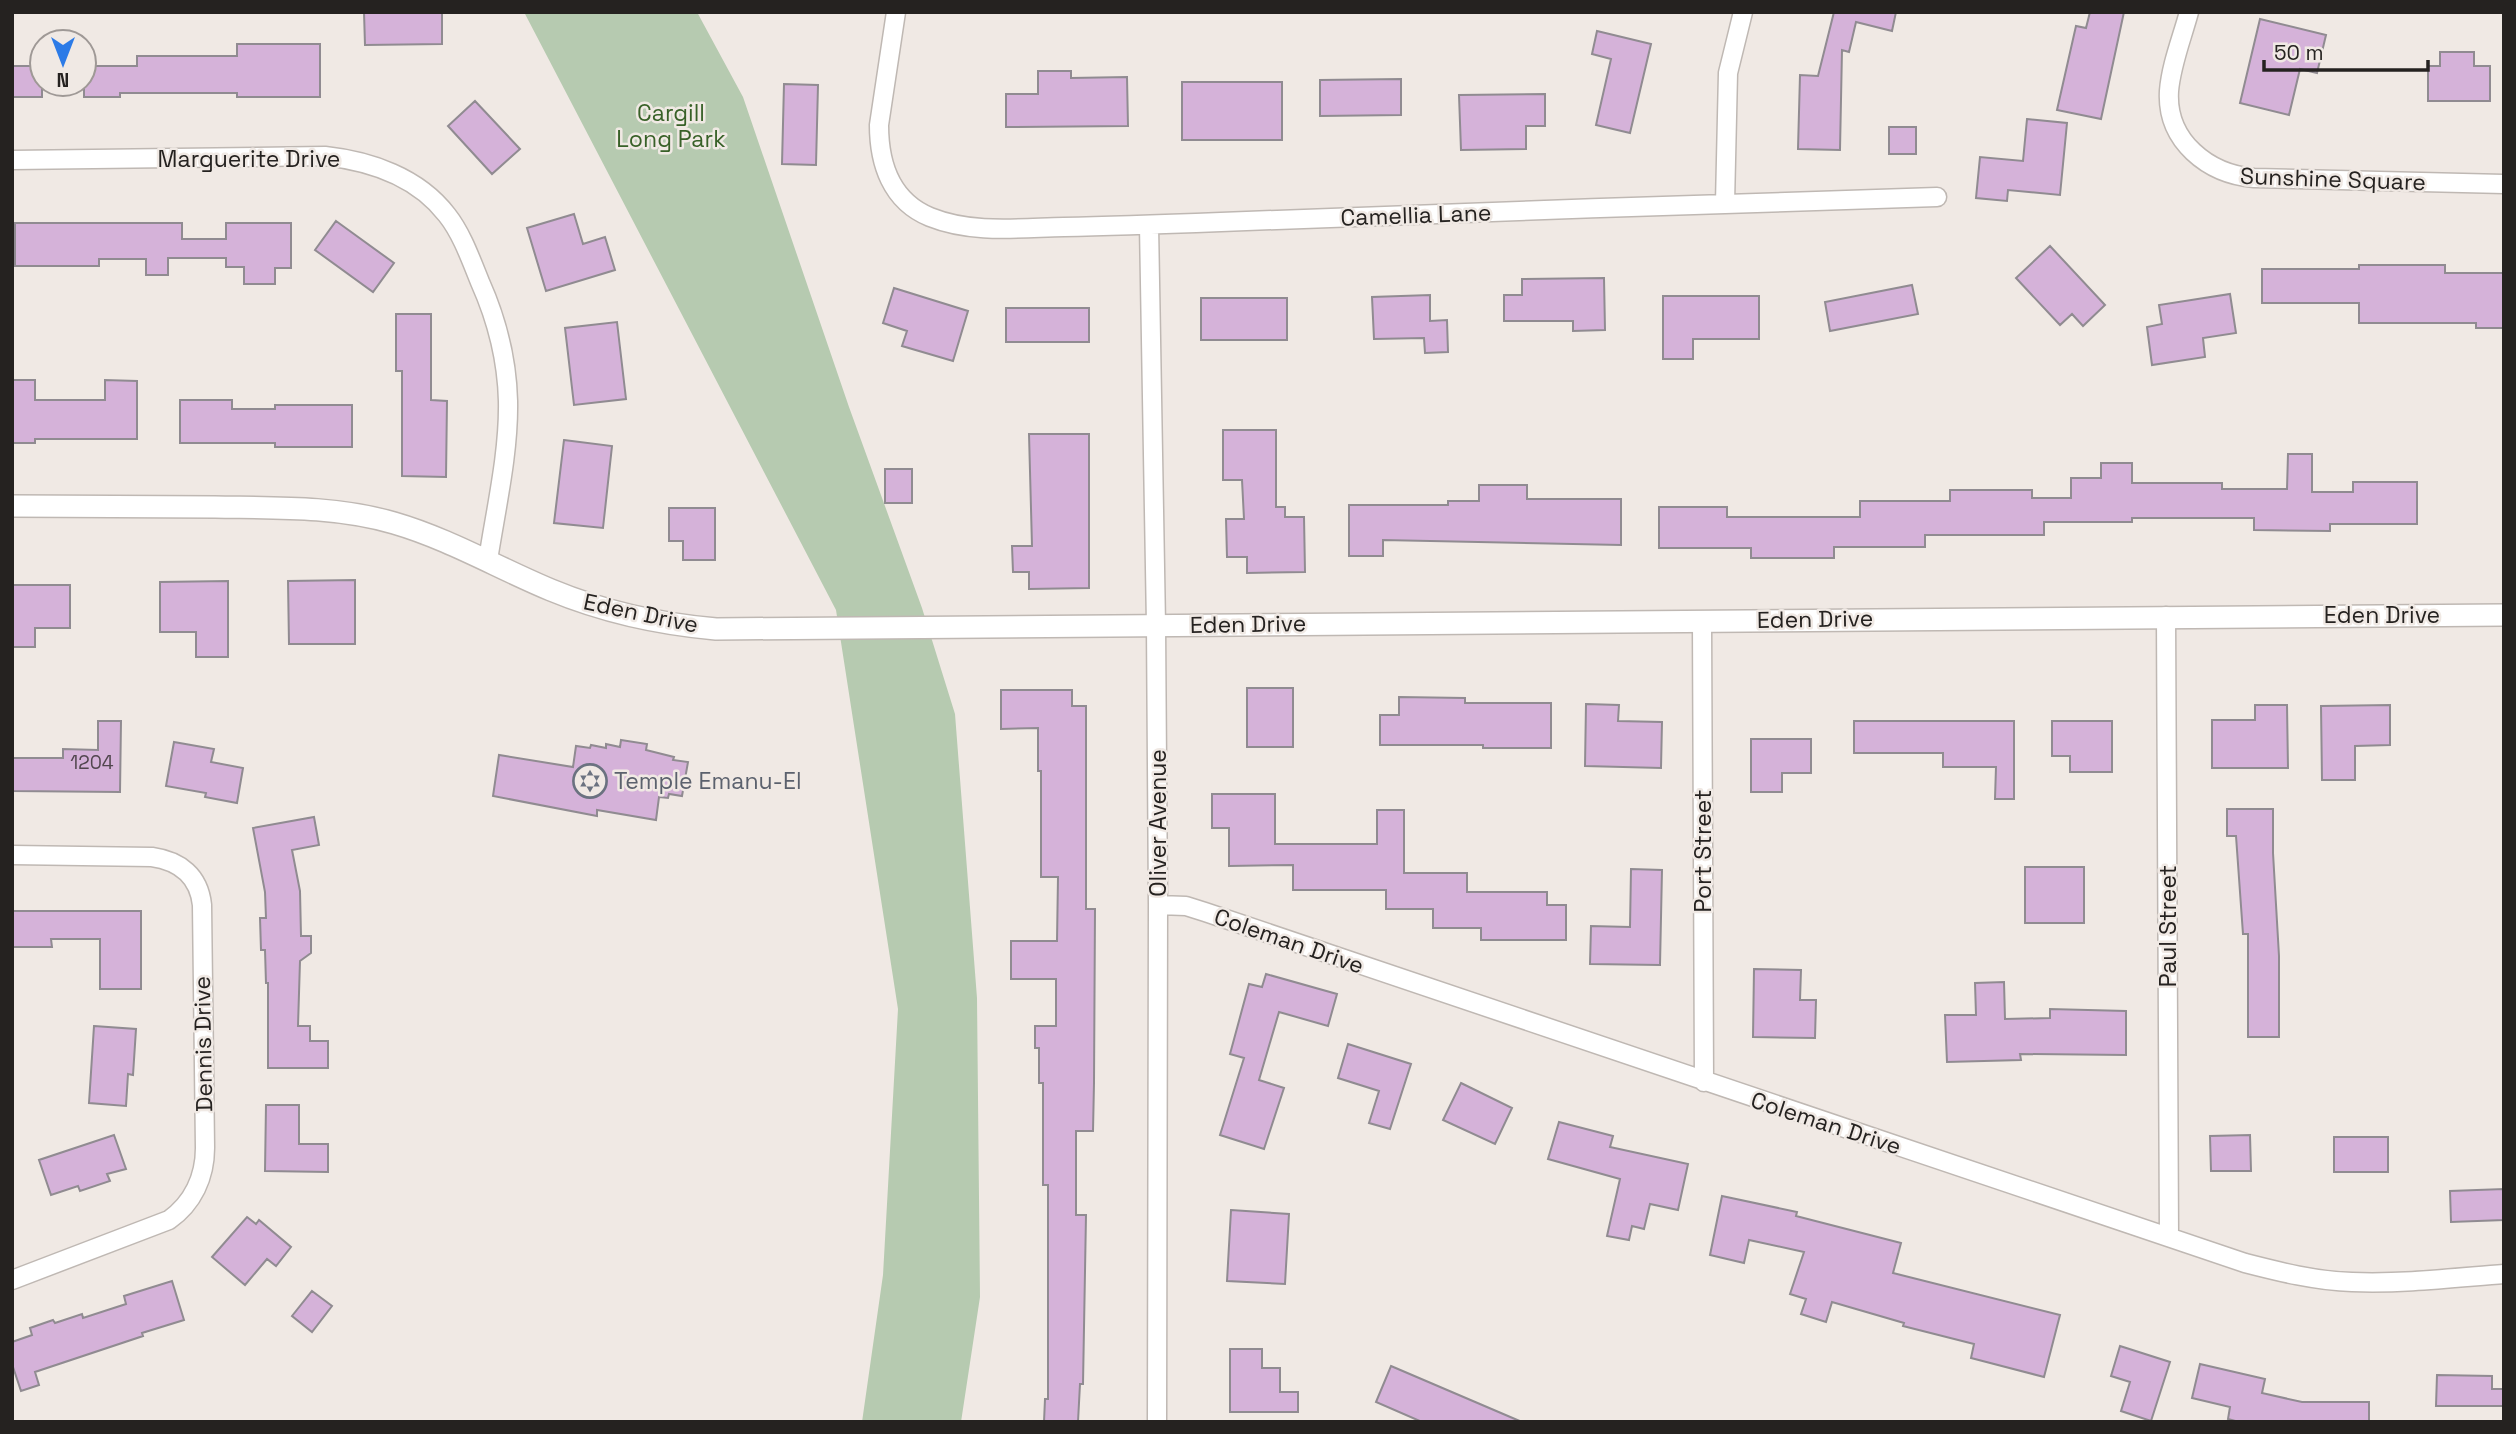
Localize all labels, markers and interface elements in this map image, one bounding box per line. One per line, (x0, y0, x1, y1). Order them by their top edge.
north arrow (28, 28, 98, 98)
scale bar (2264, 28, 2428, 72)
text: 50 m (2274, 39, 2324, 66)
text: N (57, 67, 69, 92)
park label: Cargill Long Park (616, 98, 726, 154)
street label: Marguerite Drive (158, 144, 340, 174)
street label: Sunshine Square (2240, 161, 2426, 197)
street label: Camellia Lane (1340, 197, 1492, 233)
street label: Eden Drive (581, 586, 701, 640)
street label: Eden Drive (2324, 600, 2440, 630)
street label: Eden Drive (1756, 603, 1874, 635)
street label: Eden Drive (1189, 608, 1307, 640)
street label: Oliver Avenue (1143, 749, 1173, 897)
house number: 1204 (70, 750, 114, 775)
synagogue icon: Temple Emanu-El (571, 762, 609, 800)
place label: Temple Emanu-El (614, 766, 802, 796)
street label: Port Street (1688, 789, 1718, 913)
street label: Paul Street (2153, 865, 2183, 987)
street label: Coleman Drive (1210, 901, 1368, 981)
street label: Dennis Drive (187, 976, 219, 1112)
street label: Coleman Drive (1747, 1085, 1905, 1161)

